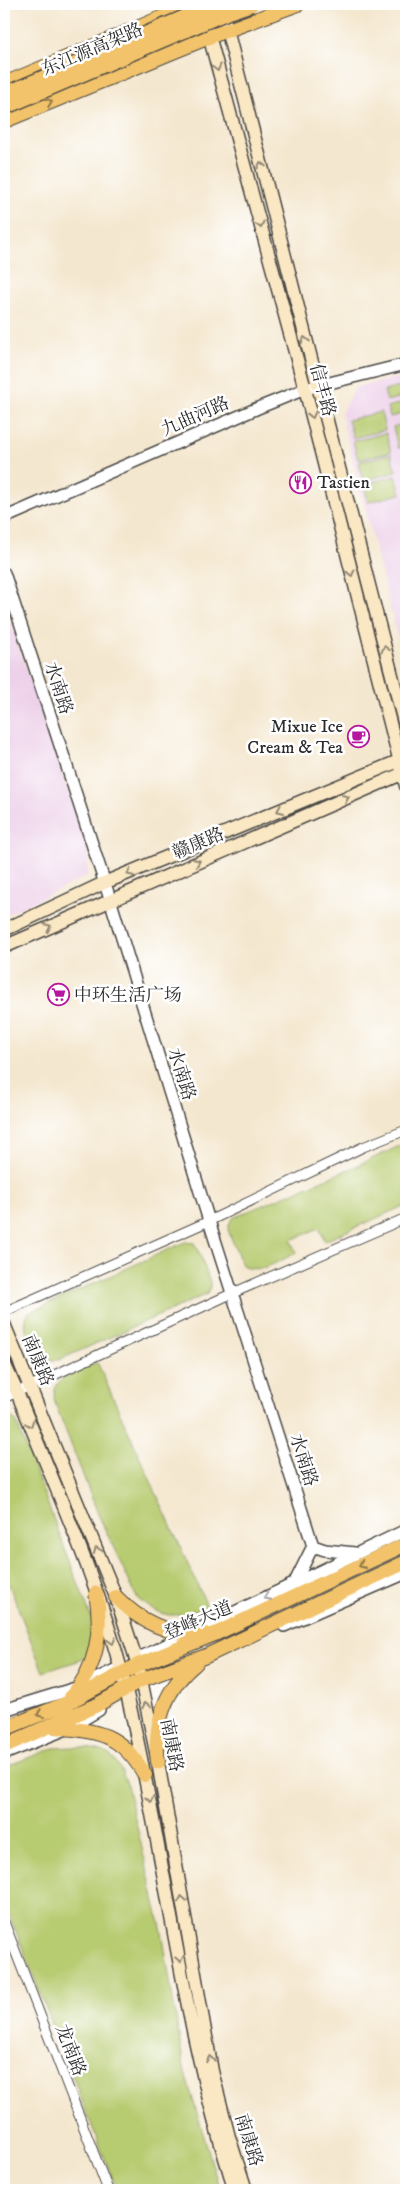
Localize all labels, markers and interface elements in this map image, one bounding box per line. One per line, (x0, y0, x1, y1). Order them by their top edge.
street label: 东江源高架路 (38, 19, 146, 81)
one-way arrow (211, 64, 222, 73)
one-way arrow (44, 98, 53, 108)
one-way arrow (256, 161, 267, 170)
one-way arrow (254, 220, 265, 229)
one-way arrow (300, 335, 311, 344)
street label: 信丰路 (304, 361, 340, 419)
street label: 九曲河路 (158, 392, 233, 442)
one-way arrow (306, 411, 316, 419)
restaurant icon: Tastien (289, 470, 313, 494)
place label: Tastien (317, 472, 371, 494)
one-way arrow (346, 569, 356, 577)
one-way arrow (380, 645, 391, 654)
street label: 水南路 (39, 659, 77, 717)
place label: Mixue Ice Cream & Tea (247, 716, 343, 759)
cafe icon: Mixue Ice Cream & Tea (347, 724, 371, 748)
one-way arrow (341, 793, 350, 804)
one-way arrow (276, 804, 285, 815)
street label: 赣康路 (169, 823, 228, 865)
one-way arrow (192, 857, 201, 868)
one-way arrow (126, 866, 135, 877)
one-way arrow (43, 923, 52, 933)
supermarket icon: 中环生活广场 (46, 983, 70, 1007)
place label: 中环生活广场 (74, 985, 182, 1007)
street label: 水南路 (163, 1045, 199, 1103)
street label: 南康路 (16, 1331, 58, 1390)
one-way arrow (24, 1419, 34, 1428)
street label: 水南路 (285, 1431, 321, 1489)
one-way arrow (93, 1546, 104, 1555)
one-way arrow (358, 1559, 367, 1569)
one-way arrow (264, 1590, 273, 1600)
street label: 登峰大道 (161, 1597, 236, 1645)
one-way arrow (107, 1637, 117, 1645)
one-way arrow (142, 1700, 152, 1709)
one-way arrow (36, 1707, 45, 1718)
street label: 南康路 (155, 1717, 187, 1774)
one-way arrow (144, 1795, 154, 1804)
one-way arrow (178, 1895, 188, 1903)
one-way arrow (174, 1954, 185, 1963)
street label: 龙南路 (50, 2021, 90, 2080)
one-way arrow (206, 2055, 216, 2063)
street label: 南康路 (230, 2111, 266, 2169)

